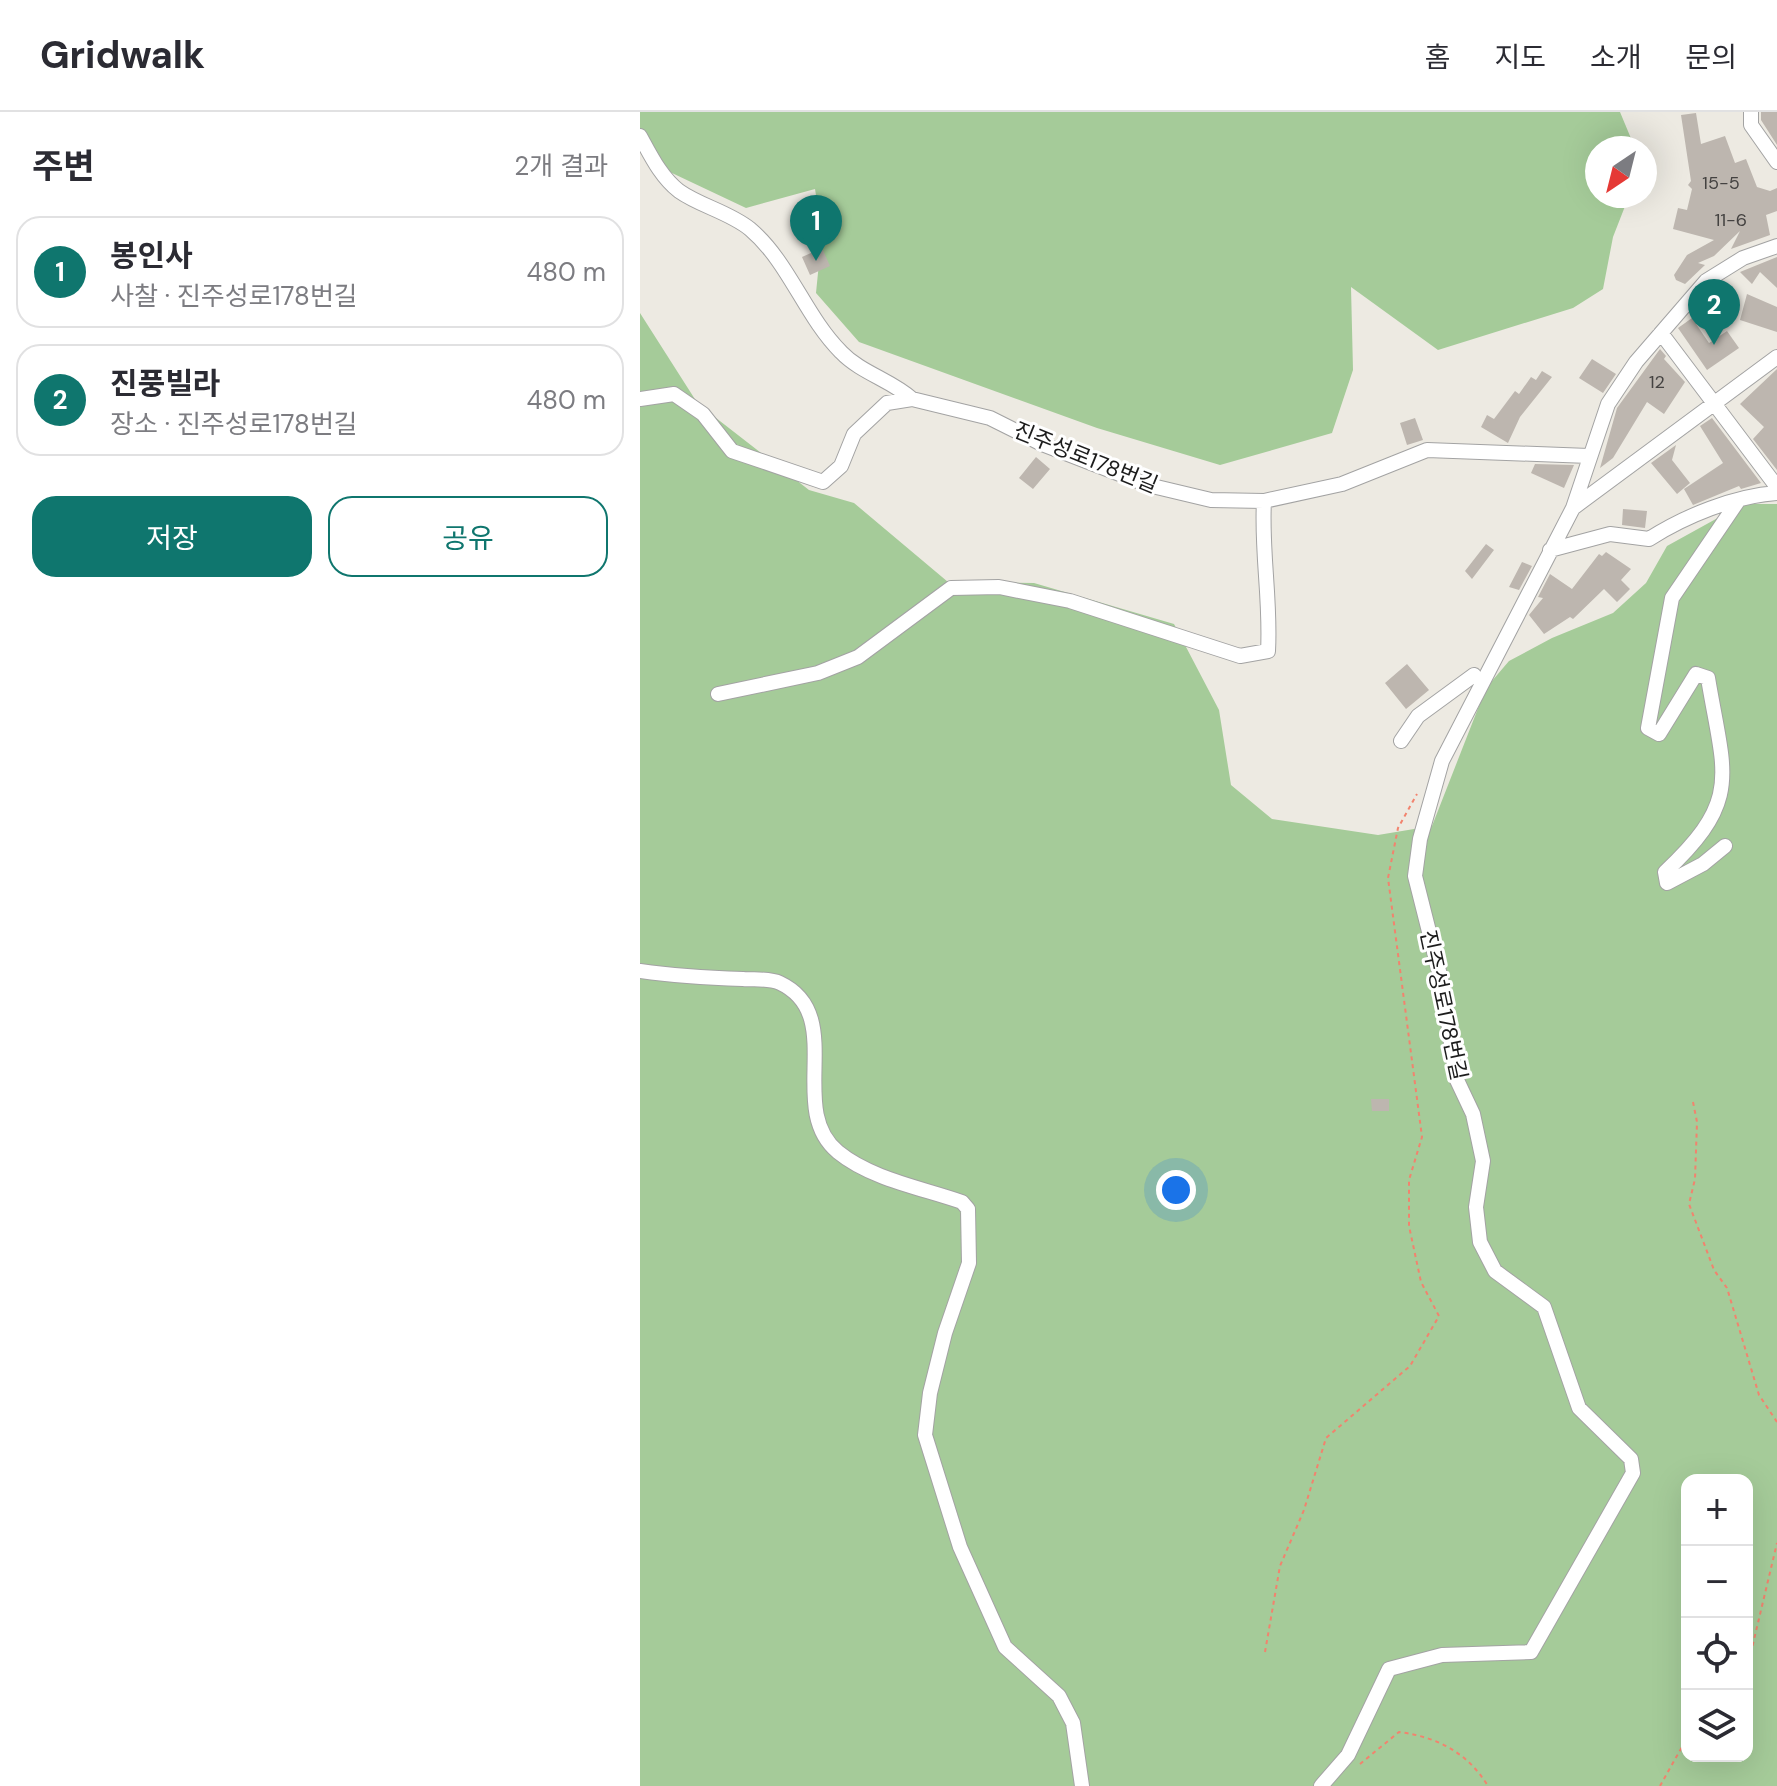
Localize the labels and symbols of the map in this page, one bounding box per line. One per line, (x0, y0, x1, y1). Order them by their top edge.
north arrow (1585, 136, 1657, 208)
house number: 15-5 (1702, 171, 1740, 195)
pin: 1 (790, 195, 842, 261)
house number: 11-6 (1715, 208, 1747, 232)
pin: 2 (1688, 279, 1740, 345)
house number: 12 (1649, 370, 1665, 394)
street label: 진주성로178번길 (1009, 415, 1162, 500)
street label: 진주성로178번길 (1413, 927, 1474, 1083)
your location (1156, 1170, 1196, 1210)

